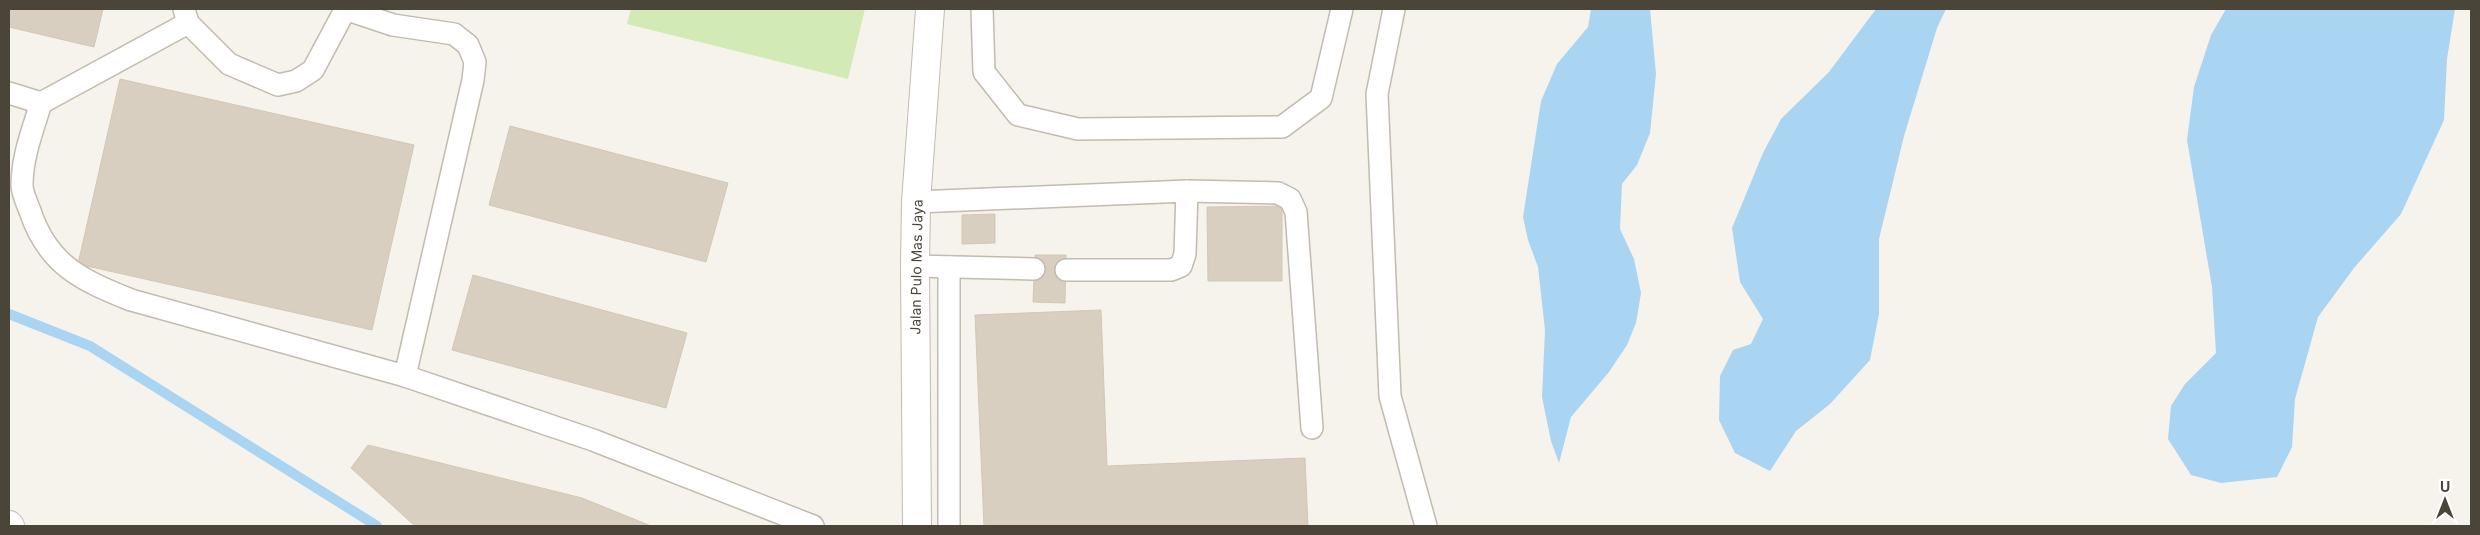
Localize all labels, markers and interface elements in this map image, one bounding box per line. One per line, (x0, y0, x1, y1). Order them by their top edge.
street label: Jalan Pulo Mas Jaya (906, 199, 926, 335)
north arrow (2420, 475, 2470, 525)
text: U (2440, 478, 2450, 495)

